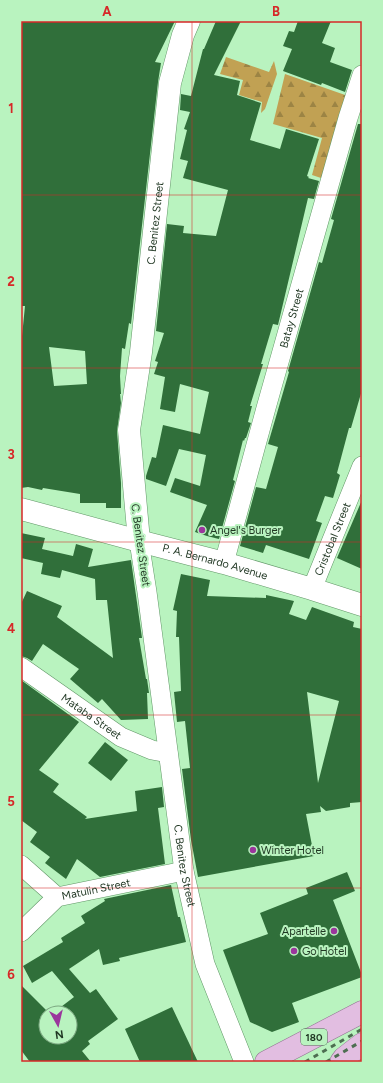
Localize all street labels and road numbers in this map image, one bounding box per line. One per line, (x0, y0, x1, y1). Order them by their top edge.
street label: C. Benitez Street (144, 181, 166, 265)
street label: Batay Street (277, 287, 307, 350)
street label: Cristobal Street (312, 501, 354, 578)
street label: C. Benitez Street (128, 503, 153, 587)
street label: P. A. Bernardo Avenue (161, 541, 269, 583)
street label: Mataba Street (59, 691, 124, 742)
street label: C. Benitez Street (171, 824, 198, 908)
street label: Matulin Street (61, 876, 132, 903)
road number: 180 (301, 1029, 327, 1045)

